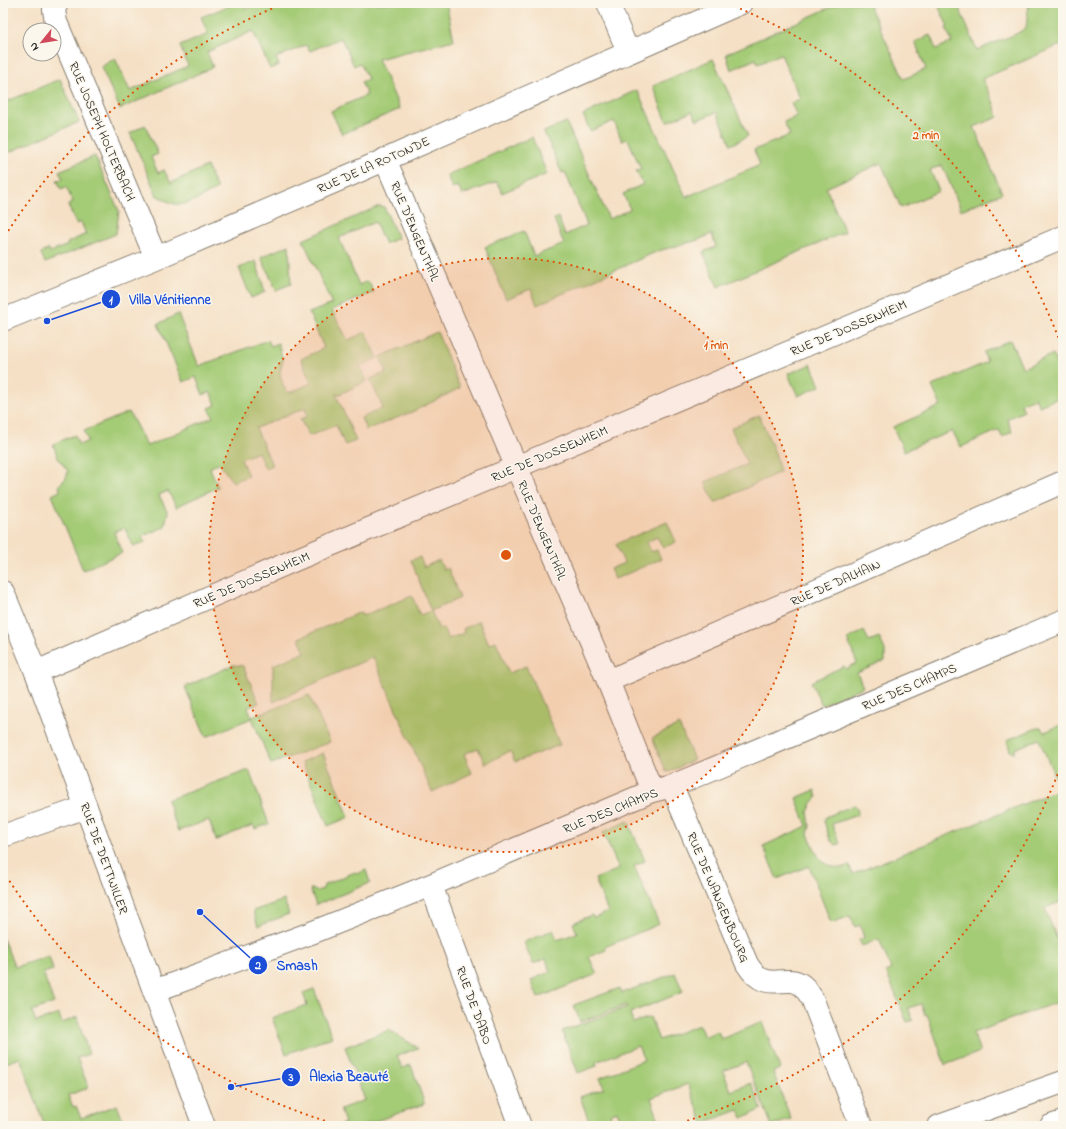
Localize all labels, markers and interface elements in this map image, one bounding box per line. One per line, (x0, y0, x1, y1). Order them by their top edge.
north arrow (22, 22, 62, 62)
text: N (25, 39, 43, 54)
street label: RUE JOSEPH HOLTERBACH (64, 59, 140, 204)
text: 2 min (912, 127, 939, 145)
street label: RUE DE LA ROTONDE (314, 132, 433, 199)
street label: RUE D'ENGENTHAL (385, 179, 444, 285)
callout: Villa Vénitienne (101, 286, 219, 312)
text: Villa Vénitienne (128, 290, 211, 311)
text: 1 (109, 292, 113, 310)
street label: RUE DE DOSSENHEIM (787, 295, 910, 362)
text: 1 min (704, 337, 728, 355)
street label: RUE DE DOSSENHEIM (488, 421, 611, 488)
street label: RUE D'ENGENTHAL (512, 478, 571, 584)
street label: RUE DE DOSSENHEIM (190, 547, 313, 614)
centre of rings (499, 548, 513, 562)
street label: RUE DE DALHAIN (787, 555, 884, 612)
street label: RUE DES CHAMPS (859, 659, 960, 716)
street label: RUE DES CHAMPS (560, 784, 661, 839)
street label: RUE DE DETTWILLER (75, 800, 133, 918)
street label: RUE DE WANGENBOURG (682, 830, 754, 966)
callout: Smash (248, 952, 325, 978)
text: Smash (276, 956, 318, 977)
text: 2 (254, 957, 261, 975)
street label: RUE DE DABO (451, 964, 497, 1047)
callout: Alexia Beauté (281, 1064, 397, 1090)
text: Alexia Beauté (309, 1067, 389, 1088)
text: 3 (288, 1069, 294, 1087)

